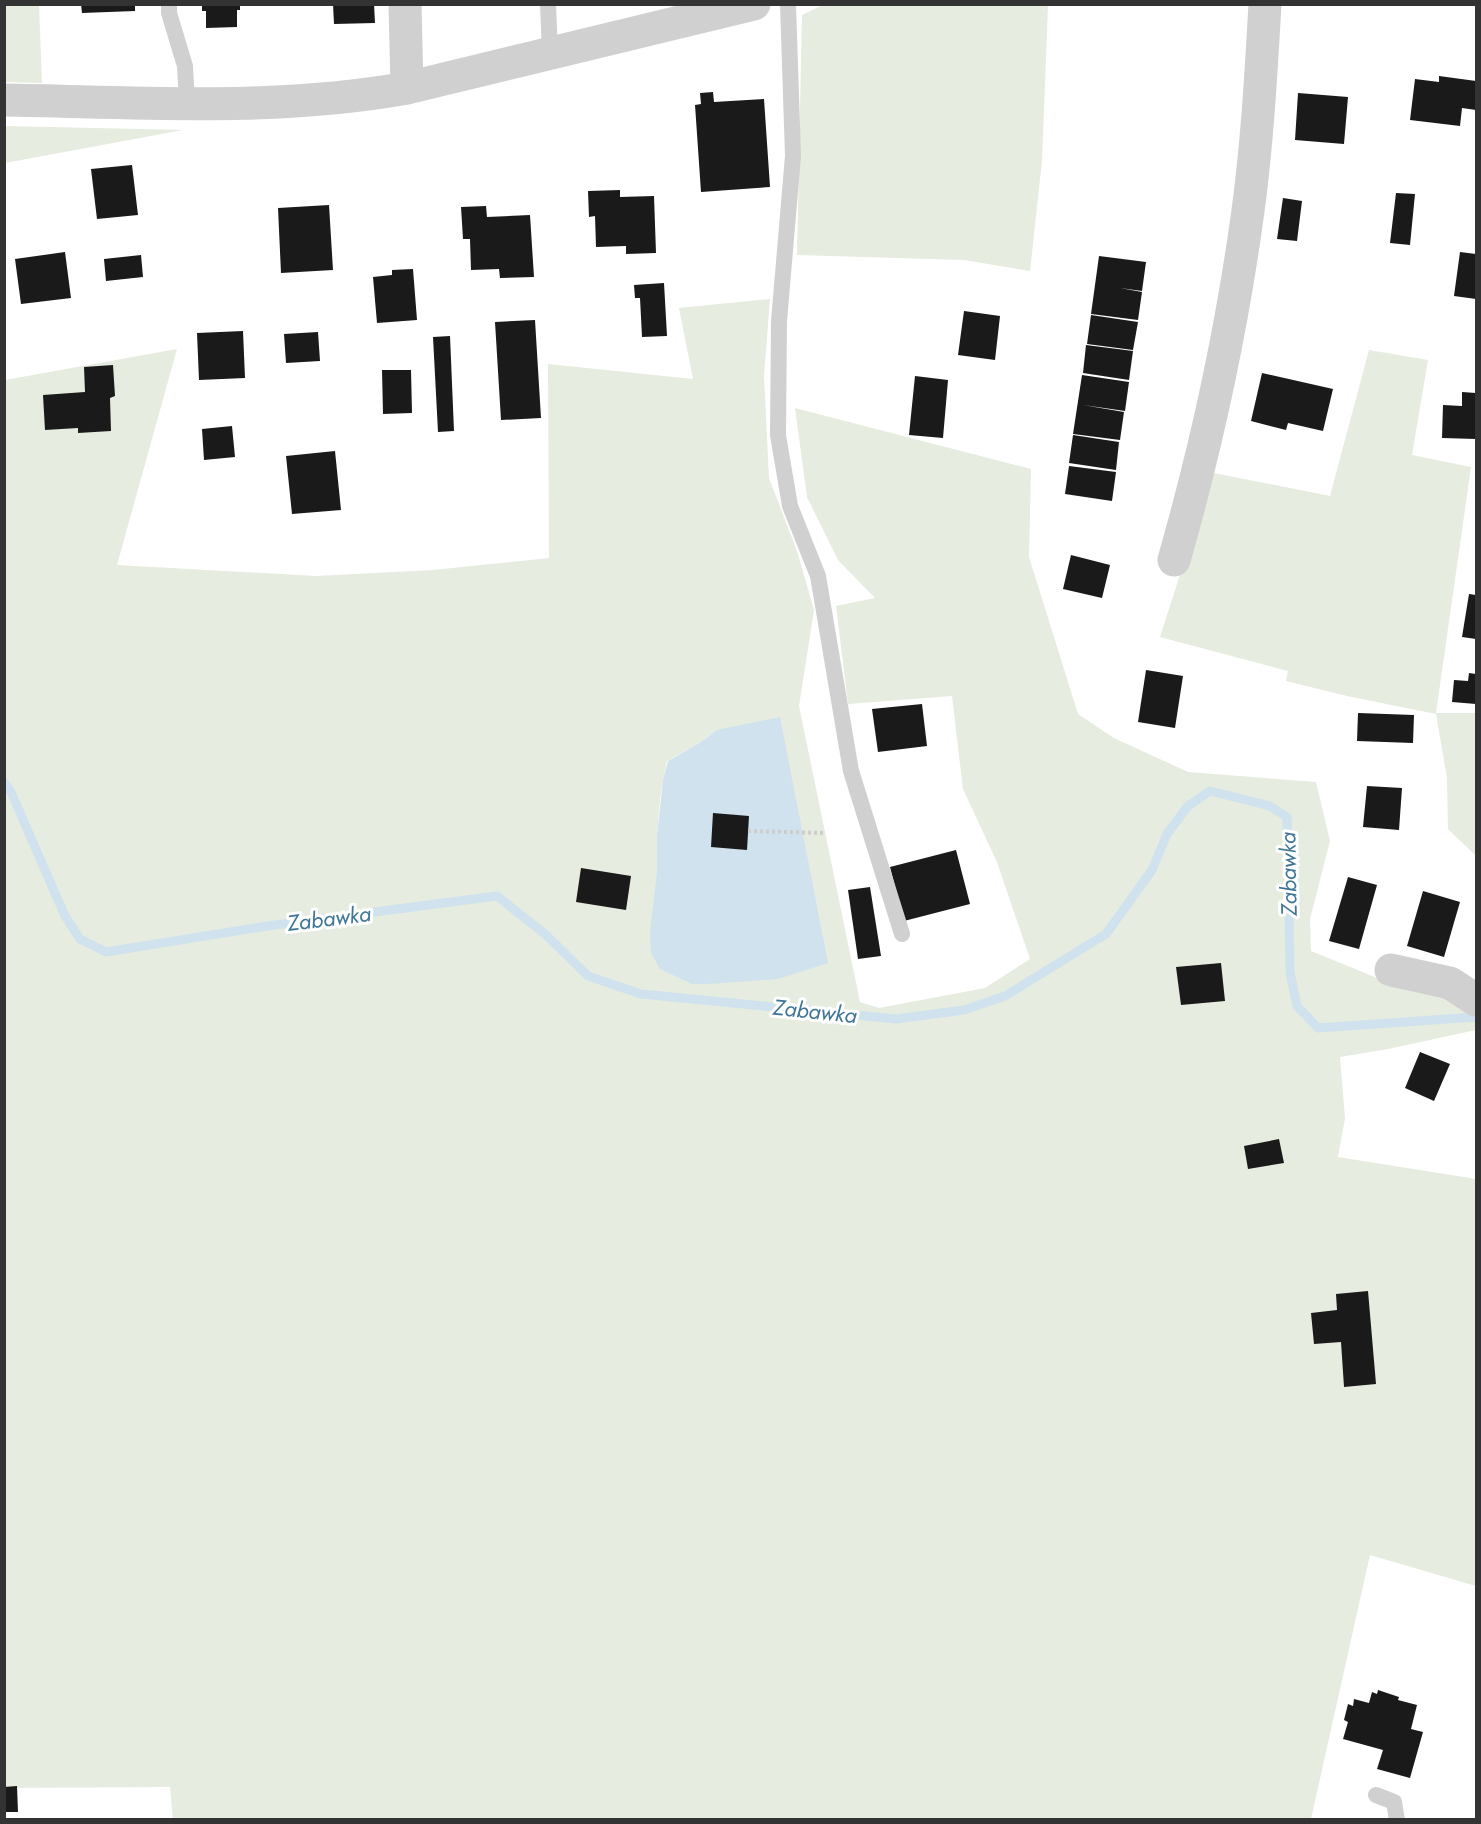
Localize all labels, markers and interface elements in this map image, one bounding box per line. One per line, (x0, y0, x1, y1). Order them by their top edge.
water label: Zabawka (1271, 832, 1305, 917)
water label: Zabawka (284, 897, 373, 939)
water label: Zabawka (771, 991, 858, 1031)

